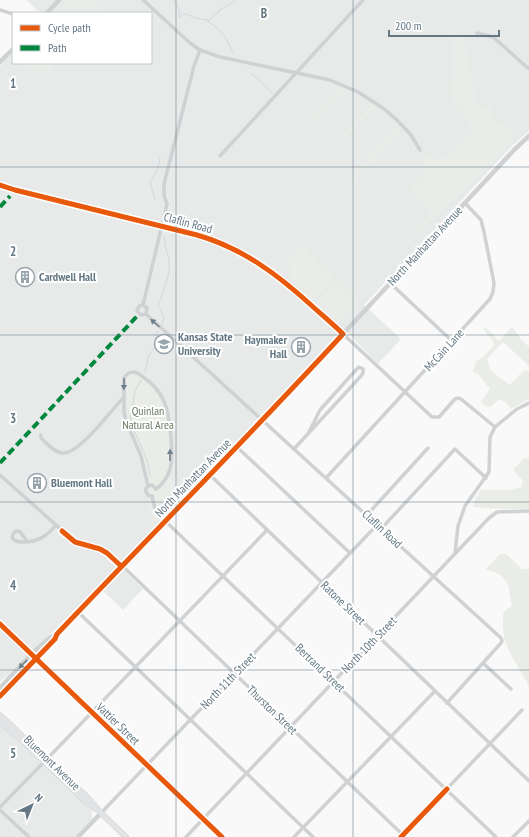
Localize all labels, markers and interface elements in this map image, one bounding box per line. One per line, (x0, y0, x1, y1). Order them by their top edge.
text: B (261, 5, 267, 22)
legend (12, 12, 152, 64)
scale bar (389, 12, 499, 38)
text: 200 m (395, 18, 422, 33)
text: Cycle path (48, 20, 91, 35)
text: Path (48, 40, 66, 55)
text: 1 (10, 75, 16, 92)
street label: North Manhattan Avenue (384, 203, 465, 289)
street label: Claflin Road (162, 209, 214, 236)
text: 2 (10, 243, 16, 260)
building icon: Cardwell Hall (14, 266, 36, 288)
place label: Cardwell Hall (39, 269, 96, 284)
one-way arrow (150, 318, 161, 327)
street label: McCain Lane (421, 325, 467, 374)
place label: Kansas State University (178, 329, 233, 358)
place label: Haymaker Hall (244, 332, 287, 361)
school or university icon: Kansas State University (153, 333, 175, 355)
building icon: Haymaker Hall (290, 336, 312, 358)
one-way arrow (121, 378, 127, 391)
park label: Quinlan Natural Area (122, 403, 174, 432)
text: 3 (10, 410, 16, 427)
street label: North Manhattan Avenue (151, 435, 234, 520)
one-way arrow (167, 449, 174, 461)
building icon: Bluemont Hall (26, 472, 48, 494)
place label: Bluemont Hall (51, 475, 112, 490)
street label: Claflin Road (359, 506, 406, 551)
text: 4 (10, 577, 17, 594)
street label: Ratone Street (318, 578, 369, 628)
street label: North 10th Street (338, 613, 400, 676)
street label: Bertrand Street (292, 640, 349, 696)
street label: North 11th Street (197, 649, 259, 712)
one-way arrow (18, 659, 28, 669)
street label: Thurston Street (244, 682, 301, 738)
street label: Vattier Street (93, 699, 144, 749)
street label: Bluemont Avenue (21, 732, 84, 793)
text: 5 (10, 745, 16, 762)
north arrow (12, 785, 52, 825)
text: N (32, 791, 46, 805)

